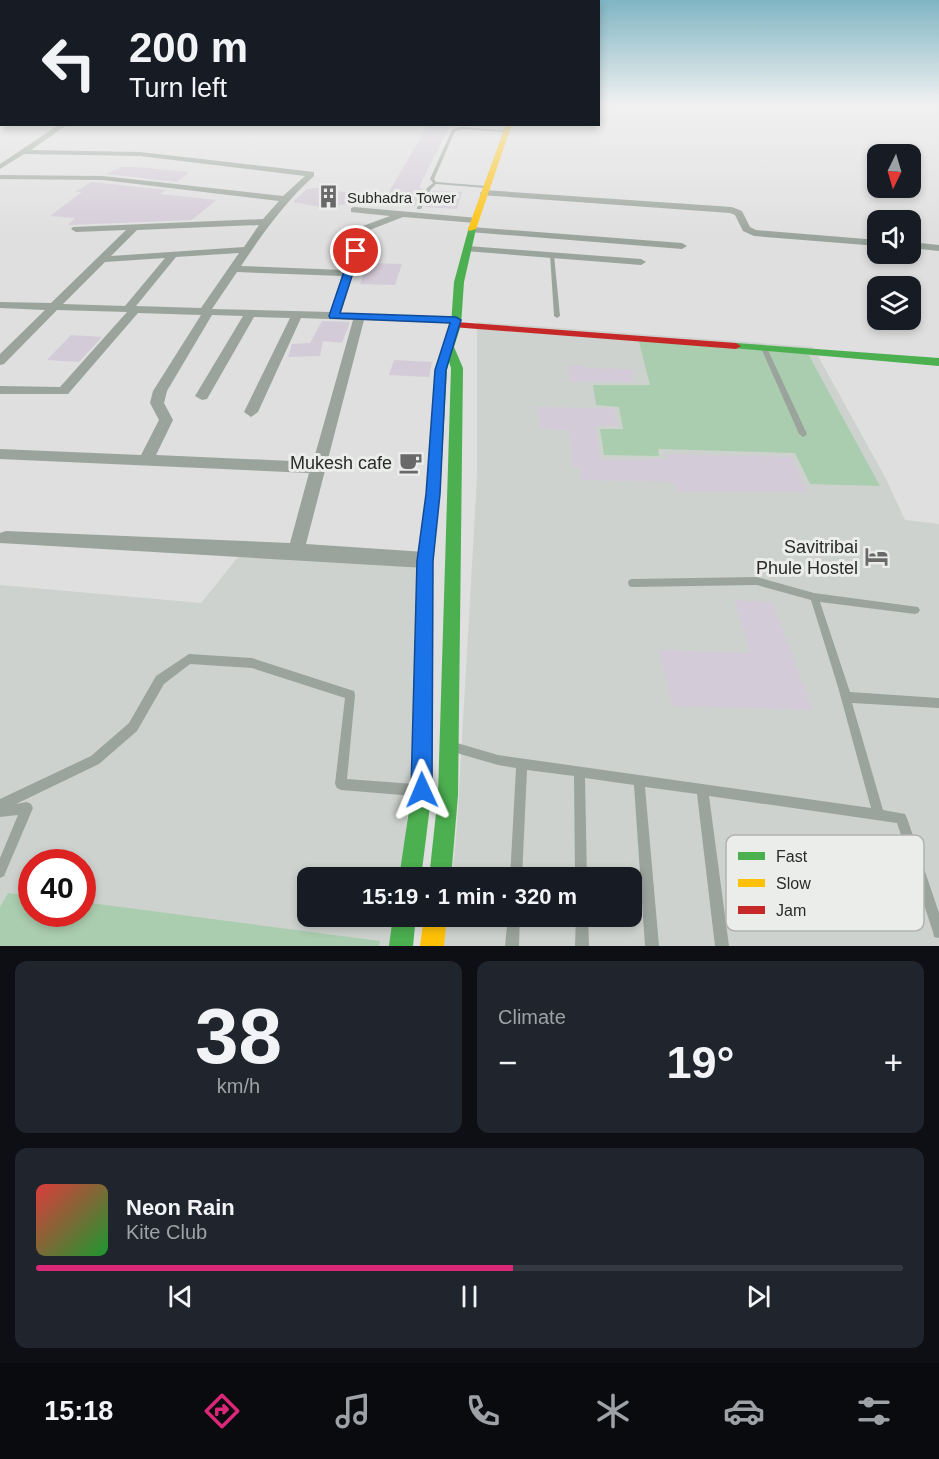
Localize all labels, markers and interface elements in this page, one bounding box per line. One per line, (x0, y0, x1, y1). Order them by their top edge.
icon: left (30, 24, 108, 102)
text: 200 m (129, 24, 248, 71)
text: Turn left (129, 73, 227, 103)
north arrow (867, 144, 921, 198)
map controls (867, 144, 921, 330)
building icon: Subhadra Tower (316, 184, 342, 210)
place label: Subhadra Tower (347, 189, 456, 206)
button: sound (867, 210, 921, 264)
pin (330, 225, 381, 276)
icon: arrive (339, 234, 372, 267)
button: layers (867, 276, 921, 330)
cafe icon: Mukesh cafe (397, 450, 423, 476)
place label: Mukesh cafe (290, 453, 392, 473)
place label: Savitribai Phule Hostel (756, 537, 858, 578)
hotel icon: Savitribai Phule Hostel (863, 544, 889, 570)
position arrow (390, 758, 454, 822)
legend (726, 835, 924, 931)
text: Fast (776, 848, 808, 865)
speed limit sign: 40 (18, 849, 96, 927)
text: Slow (776, 875, 811, 892)
text: 15:19 · 1 min · 320 m (362, 884, 577, 909)
text: Jam (776, 902, 806, 919)
text: 38 (195, 992, 282, 1080)
text: Climate (498, 1006, 566, 1028)
text: 19° (666, 1037, 735, 1088)
text: − (498, 1044, 517, 1081)
text: + (884, 1044, 903, 1081)
text: km/h (217, 1075, 260, 1097)
text: Neon Rain (126, 1195, 235, 1220)
text: Kite Club (126, 1221, 207, 1243)
icon: previous (164, 1280, 197, 1313)
icon: pause (453, 1280, 486, 1313)
icon: next (742, 1280, 775, 1313)
icon: directions (201, 1390, 243, 1432)
icon: music (332, 1390, 374, 1432)
icon: phone (462, 1390, 504, 1432)
icon: climate (592, 1390, 634, 1432)
icon: car (723, 1390, 765, 1432)
icon: filters (853, 1390, 895, 1432)
text: 15:18 (44, 1396, 113, 1426)

